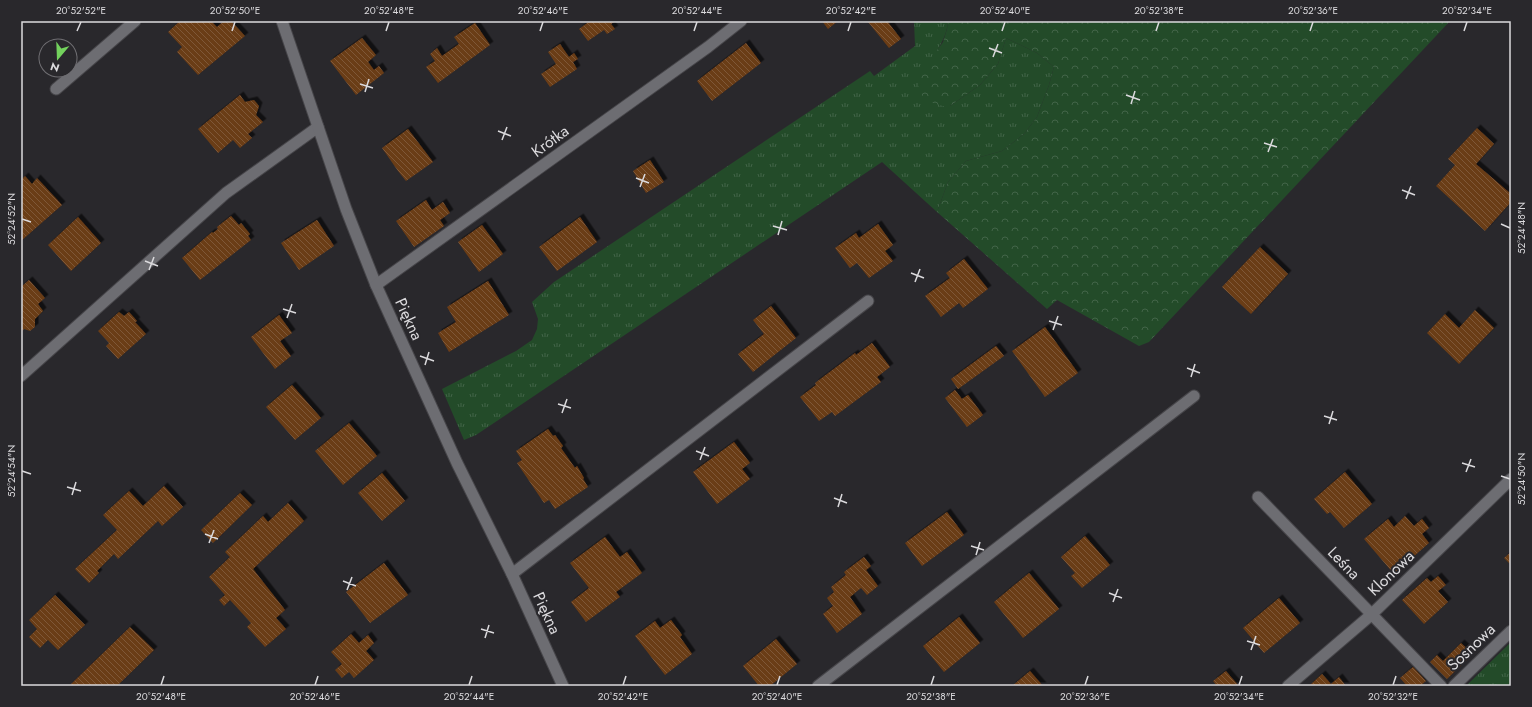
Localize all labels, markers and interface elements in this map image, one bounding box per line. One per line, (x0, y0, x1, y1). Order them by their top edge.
text: 20°52'52"E (56, 3, 106, 18)
text: 20°52'50"E (210, 3, 260, 18)
text: 20°52'48"E (364, 3, 414, 18)
text: 20°52'46"E (518, 3, 568, 18)
text: 20°52'44"E (672, 3, 722, 18)
text: 20°52'42"E (826, 3, 876, 18)
text: 20°52'40"E (980, 3, 1030, 18)
text: 20°52'38"E (1134, 3, 1184, 18)
text: 20°52'36"E (1288, 3, 1338, 18)
text: 20°52'34"E (1442, 3, 1492, 18)
north arrow (38, 38, 78, 78)
text: N (48, 58, 61, 76)
street label: Krótka (526, 119, 574, 163)
text: 52°24'52"N (4, 193, 19, 245)
text: 52°24'48"N (1514, 202, 1529, 254)
street label: Piękna (389, 294, 429, 344)
text: 52°24'54"N (4, 445, 19, 497)
text: 52°24'50"N (1514, 453, 1529, 505)
street label: Leśna (1323, 541, 1365, 585)
street label: Klonowa (1363, 545, 1419, 601)
street label: Piękna (527, 588, 567, 638)
street label: Sosnowa (1442, 618, 1500, 676)
text: 20°52'48"E (136, 689, 186, 704)
text: 20°52'46"E (290, 689, 340, 704)
text: 20°52'44"E (444, 689, 494, 704)
text: 20°52'42"E (598, 689, 648, 704)
text: 20°52'40"E (752, 689, 802, 704)
text: 20°52'38"E (906, 689, 956, 704)
text: 20°52'36"E (1060, 689, 1110, 704)
text: 20°52'34"E (1214, 689, 1264, 704)
text: 20°52'32"E (1368, 689, 1418, 704)

